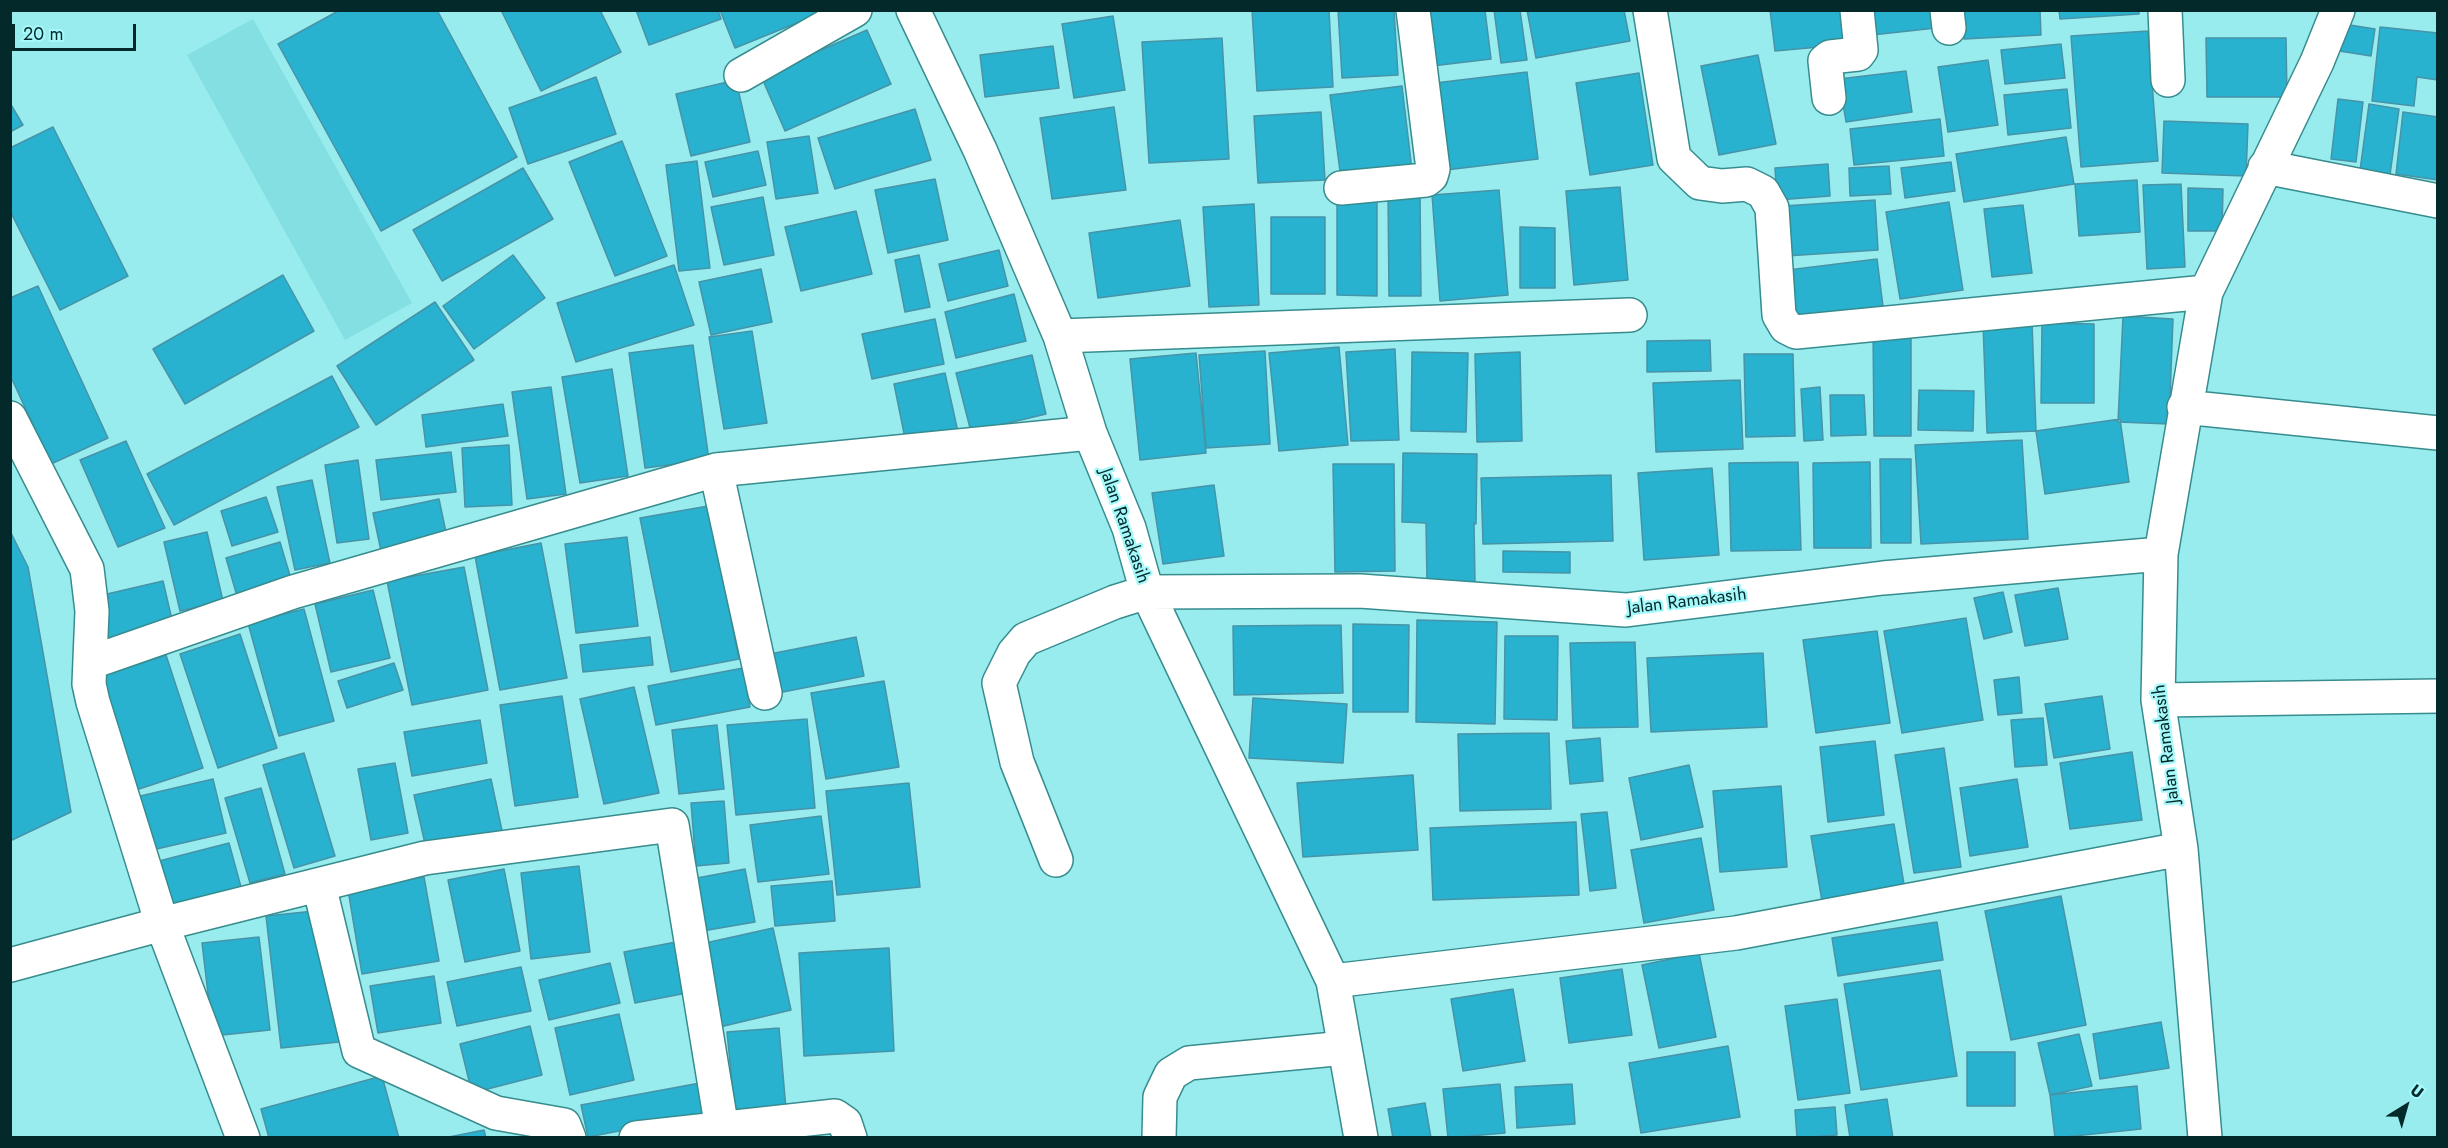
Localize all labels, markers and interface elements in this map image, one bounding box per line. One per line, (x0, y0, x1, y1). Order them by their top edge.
scale bar (15, 12, 140, 50)
text: 20 m (23, 21, 63, 47)
street label: Jalan Ramakasih (1094, 466, 1154, 586)
street label: Jalan Ramakasih (1626, 584, 1748, 620)
street label: Jalan Ramakasih (2149, 683, 2185, 805)
north arrow (2376, 1076, 2436, 1136)
text: U (2406, 1079, 2429, 1104)

